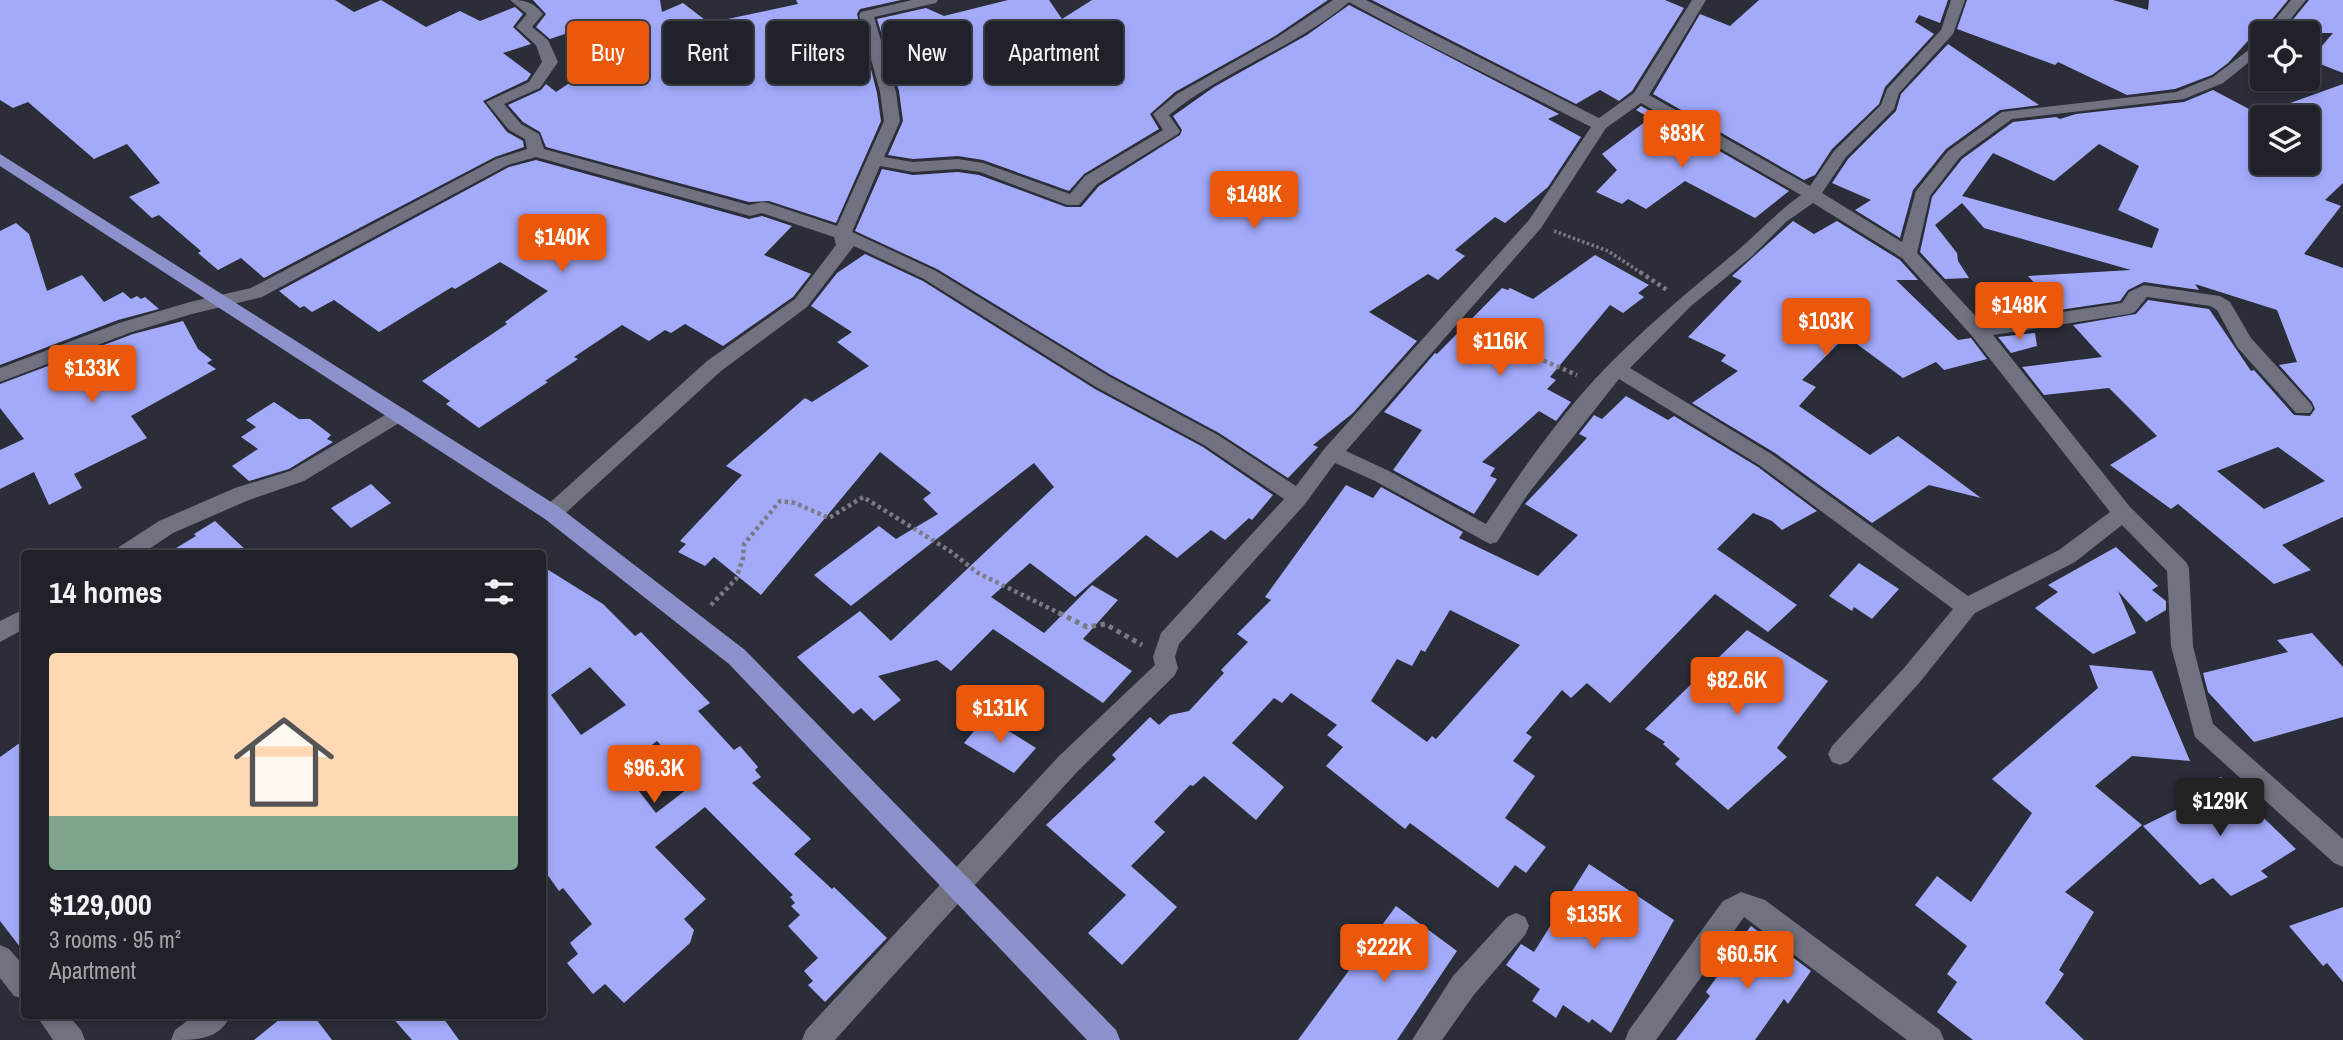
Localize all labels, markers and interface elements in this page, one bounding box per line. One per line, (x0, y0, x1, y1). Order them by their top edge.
chip: Buy (567, 21, 649, 84)
chip: Rent (663, 21, 753, 84)
chip: Filters (767, 21, 869, 84)
chip: New (883, 21, 971, 84)
chip: Apartment (985, 21, 1123, 84)
map controls (2250, 21, 2320, 175)
button: locate (2250, 21, 2320, 91)
button: layers (2250, 105, 2320, 175)
pin: $83K (1641, 110, 1723, 170)
text: $83K (1659, 117, 1705, 148)
pin: $148K (1205, 172, 1303, 231)
text: $148K (1226, 178, 1282, 209)
pin: $140K (513, 215, 611, 274)
text: $140K (534, 221, 590, 252)
pin: $148K (1970, 282, 2068, 342)
text: $148K (1991, 289, 2047, 320)
pin: $103K (1777, 298, 1875, 358)
text: $103K (1798, 305, 1854, 336)
pin: $116K (1451, 318, 1549, 378)
text: $116K (1473, 325, 1527, 356)
pin: $133K (43, 346, 141, 405)
text: $133K (64, 352, 120, 383)
text: 14 homes (49, 572, 163, 612)
icon: filters (480, 573, 518, 611)
pin: $82.6K (1680, 658, 1794, 717)
text: $82.6K (1707, 664, 1767, 695)
pin: $131K (951, 686, 1049, 745)
text: $131K (972, 692, 1028, 723)
icon: home (221, 699, 347, 825)
pin: $96.3K (597, 746, 711, 805)
text: $96.3K (624, 752, 684, 783)
pin: $129K (2171, 778, 2269, 838)
text: $129K (2192, 785, 2248, 816)
text: $129,000 (49, 884, 152, 924)
pin: $135K (1545, 892, 1643, 951)
text: $135K (1566, 898, 1622, 929)
text: 3 rooms · 95 m² (49, 924, 181, 955)
pin: $222K (1335, 925, 1433, 984)
text: $222K (1356, 931, 1412, 962)
pin: $60.5K (1690, 932, 1804, 991)
text: $60.5K (1717, 938, 1777, 969)
text: Apartment (49, 955, 136, 986)

